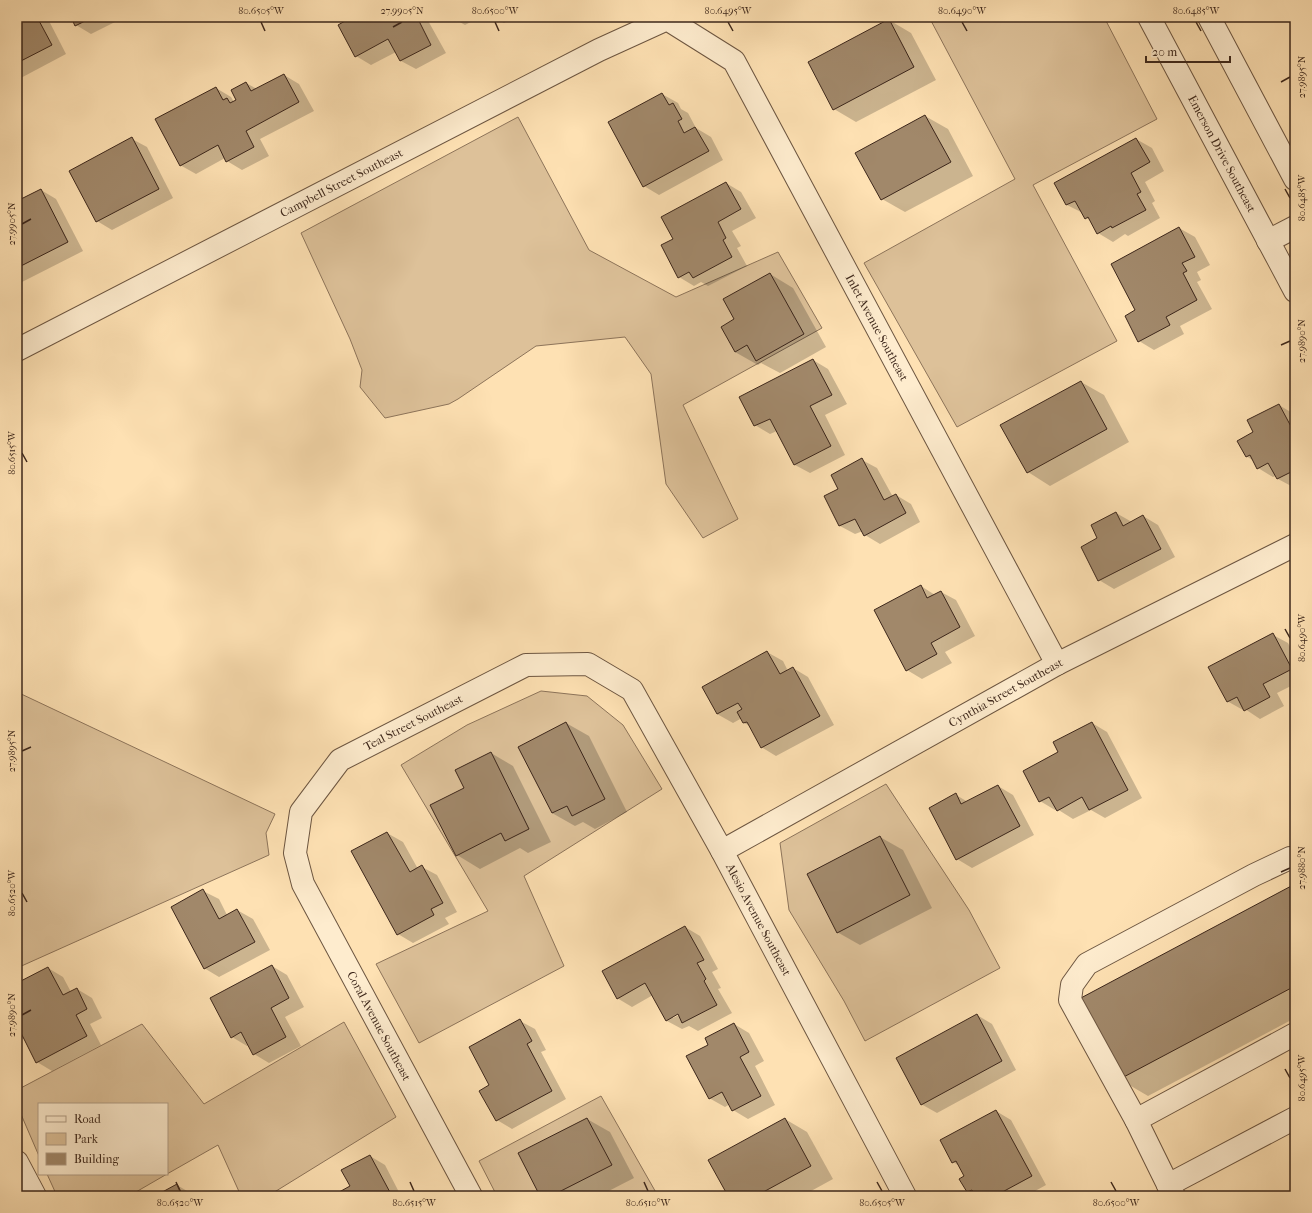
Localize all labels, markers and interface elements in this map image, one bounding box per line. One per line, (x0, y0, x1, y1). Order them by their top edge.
text: 80.6505°W (238, 5, 285, 17)
text: 27.9905°N (380, 5, 424, 17)
text: 80.6500°W (472, 5, 520, 17)
text: 80.6495°W (705, 5, 753, 17)
text: 80.6490°W (938, 5, 987, 17)
text: 80.6485°W (1173, 5, 1220, 17)
scale bar (1146, 38, 1230, 64)
text: 20 m (1152, 45, 1177, 59)
text: 27.9895°N (1296, 55, 1308, 98)
street label: Emerson Drive Southeast (1185, 93, 1259, 215)
street label: Campbell Street Southeast (278, 145, 406, 220)
text: 80.6485°W (1296, 174, 1308, 221)
text: 27.9905°N (6, 202, 18, 246)
street label: Inlet Avenue Southeast (842, 272, 911, 384)
text: 27.9890°N (1296, 319, 1308, 363)
text: 80.6515°W (6, 430, 18, 475)
text: 80.6490°W (1296, 613, 1308, 662)
street label: Cynthia Street Southeast (946, 655, 1066, 730)
street label: Teal Street Southeast (361, 691, 466, 754)
text: 27.9895°N (6, 729, 18, 772)
text: 27.9880°N (1296, 846, 1308, 890)
street label: Alesio Avenue Southeast (723, 860, 794, 979)
text: 80.6520°W (6, 869, 18, 916)
street label: Coral Avenue Southeast (344, 969, 414, 1084)
text: 27.9890°N (6, 993, 18, 1037)
text: 80.6495°W (1296, 1053, 1308, 1101)
legend (38, 1103, 168, 1175)
text: Road (74, 1112, 101, 1126)
text: Park (74, 1132, 99, 1146)
text: Building (74, 1152, 119, 1166)
text: 80.6520°W (157, 1197, 204, 1209)
text: 80.6515°W (392, 1197, 437, 1209)
text: 80.6510°W (626, 1197, 672, 1209)
text: 80.6505°W (859, 1197, 906, 1209)
text: 80.6500°W (1093, 1197, 1141, 1209)

